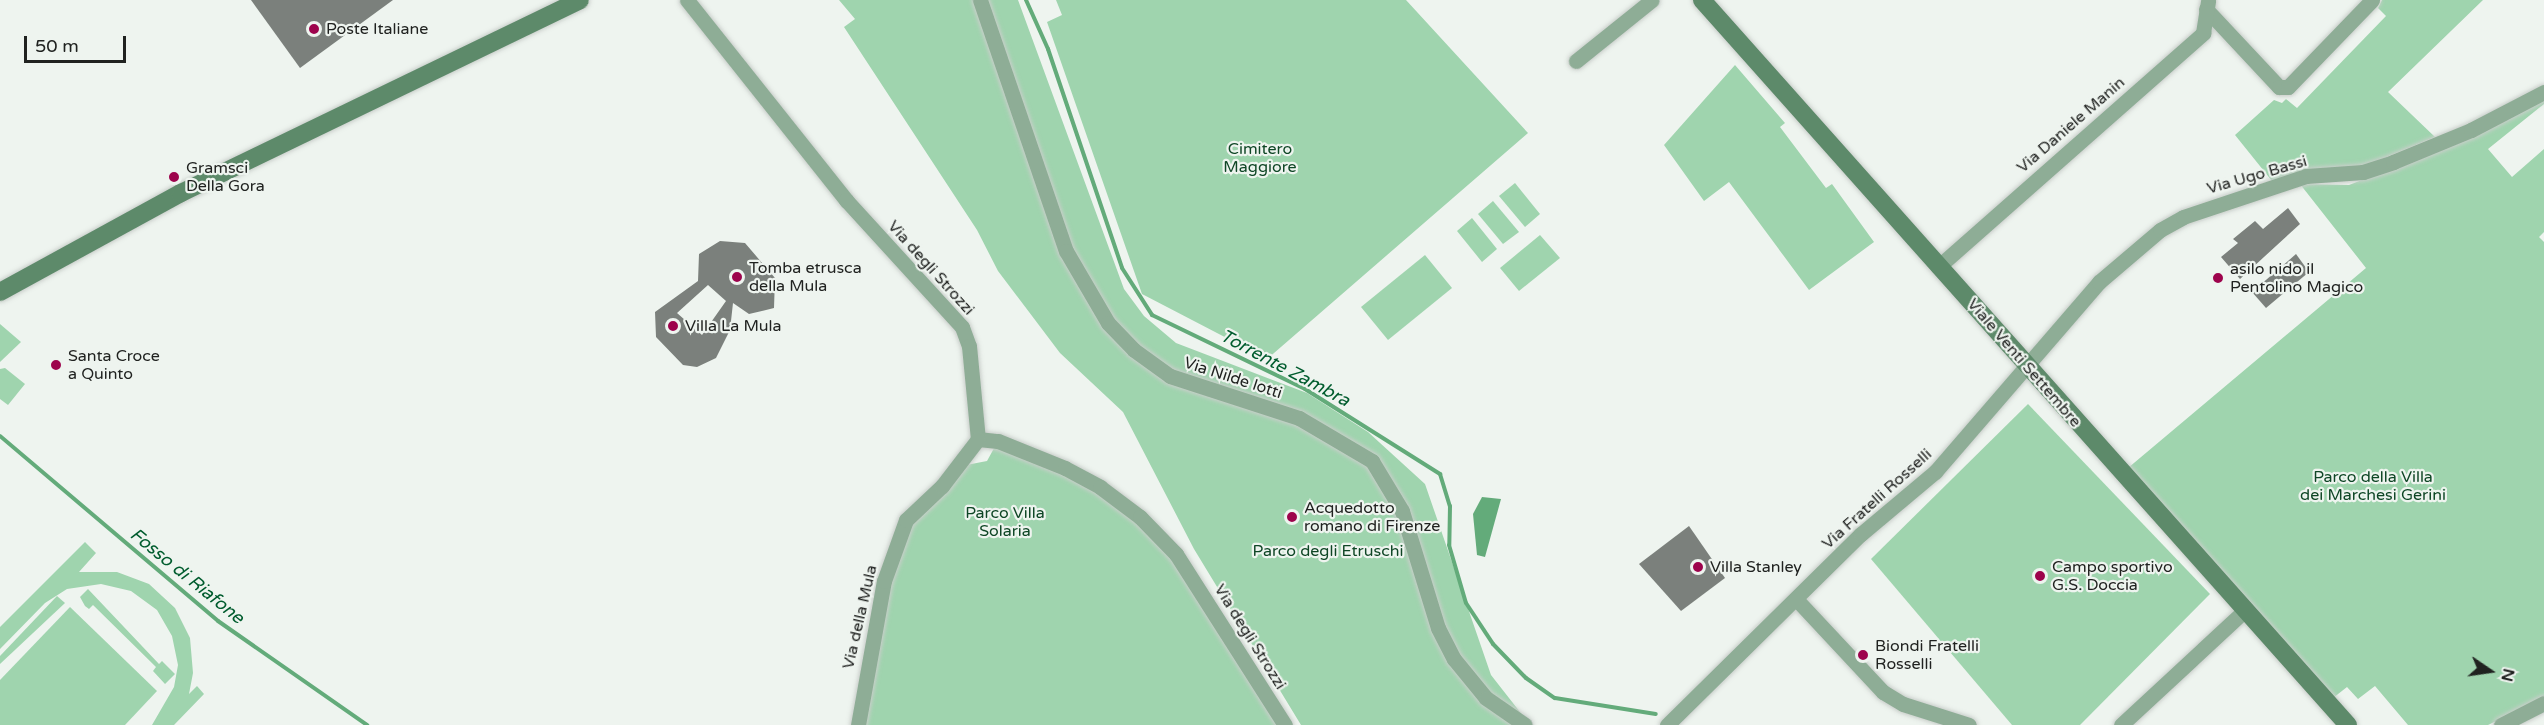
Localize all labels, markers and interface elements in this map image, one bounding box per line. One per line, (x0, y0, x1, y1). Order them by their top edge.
place label: Poste Italiane (326, 19, 428, 39)
marker: Poste Italiane (307, 22, 321, 36)
scale bar (27, 24, 129, 62)
text: 50 m (35, 35, 79, 57)
street label: Via Daniele Manin (2013, 73, 2129, 177)
park label: Cimitero Maggiore (1223, 139, 1297, 177)
street label: Via Ugo Bassi (2205, 152, 2309, 198)
place label: Gramsci Della Gora (186, 158, 265, 196)
marker: Gramsci Della Gora (167, 170, 181, 184)
street label: Via degli Strozzi (884, 217, 978, 319)
place label: Tomba etrusca della Mula (749, 258, 862, 296)
place label: asilo nido il Pentolino Magico (2230, 259, 2363, 297)
marker: Tomba etrusca della Mula (730, 270, 744, 284)
marker: asilo nido il Pentolino Magico (2211, 271, 2225, 285)
street label: Viale Venti Settembre (1963, 295, 2085, 431)
place label: Villa La Mula (685, 316, 781, 336)
marker: Villa La Mula (666, 319, 680, 333)
water label: Torrente Zambra (1217, 325, 1353, 411)
place label: Santa Croce a Quinto (68, 346, 160, 384)
street label: Via Nilde Iotti (1181, 353, 1285, 403)
marker: Santa Croce a Quinto (49, 358, 63, 372)
street label: Via Fratelli Rosselli (1818, 445, 1936, 553)
park label: Parco della Villa dei Marchesi Gerini (2300, 467, 2446, 505)
place label: Acquedotto romano di Firenze (1304, 498, 1440, 536)
park label: Parco Villa Solaria (965, 503, 1045, 541)
marker: Acquedotto romano di Firenze (1285, 510, 1299, 524)
water label: Fosso di Riafone (126, 523, 248, 629)
park label: Parco degli Etruschi (1253, 541, 1403, 561)
place label: Villa Stanley (1710, 557, 1802, 577)
place label: Campo sportivo G.S. Doccia (2052, 557, 2173, 595)
marker: Villa Stanley (1691, 560, 1705, 574)
street label: Via della Mula (839, 563, 881, 671)
marker: Campo sportivo G.S. Doccia (2033, 569, 2047, 583)
street label: Via degli Strozzi (1210, 581, 1290, 693)
place label: Biondi Fratelli Rosselli (1875, 636, 1979, 674)
north arrow (2460, 641, 2520, 701)
marker: Biondi Fratelli Rosselli (1856, 648, 1870, 662)
text: N (2496, 667, 2519, 684)

